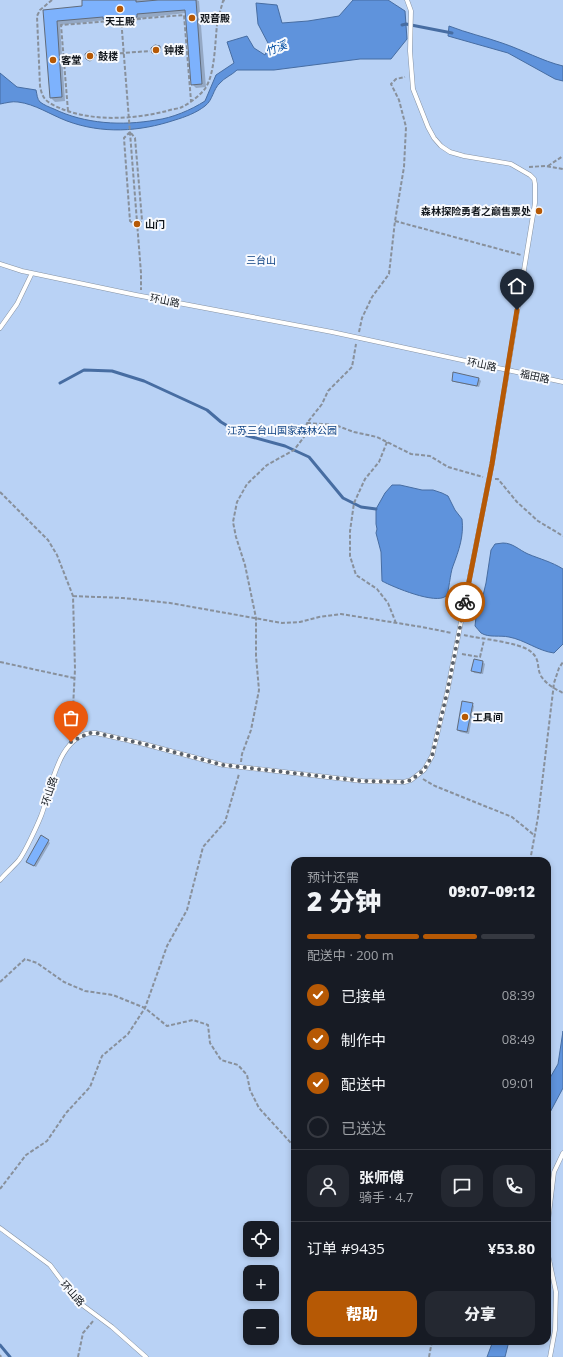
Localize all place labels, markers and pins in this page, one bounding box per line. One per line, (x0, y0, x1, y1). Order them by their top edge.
marker: 天王殿 (115, 4, 125, 14)
place label: 观音殿 (200, 11, 230, 25)
marker: 观音殿 (187, 13, 197, 23)
place label: 天王殿 (105, 14, 135, 28)
place label: 钟楼 (164, 43, 184, 57)
marker: 钟楼 (151, 45, 161, 55)
place label: 鼓楼 (98, 49, 118, 63)
marker: 鼓楼 (85, 51, 95, 61)
place label: 客堂 (61, 53, 81, 67)
marker: 客堂 (48, 55, 58, 65)
place label: 森林探险勇者之巅售票处 (421, 204, 531, 218)
marker: 森林探险勇者之巅售票处 (534, 206, 544, 216)
place label: 山门 (145, 217, 165, 231)
marker: 山门 (132, 219, 142, 229)
pin (500, 269, 534, 310)
pin (54, 701, 88, 742)
place label: 工具间 (473, 710, 503, 724)
marker: 工具间 (460, 712, 470, 722)

